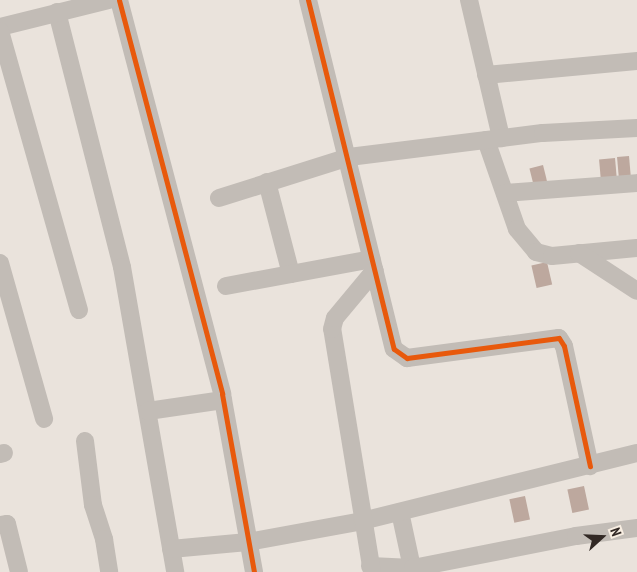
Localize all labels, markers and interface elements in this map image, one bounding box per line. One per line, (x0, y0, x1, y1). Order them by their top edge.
north arrow (577, 512, 627, 562)
text: N (606, 525, 626, 539)

